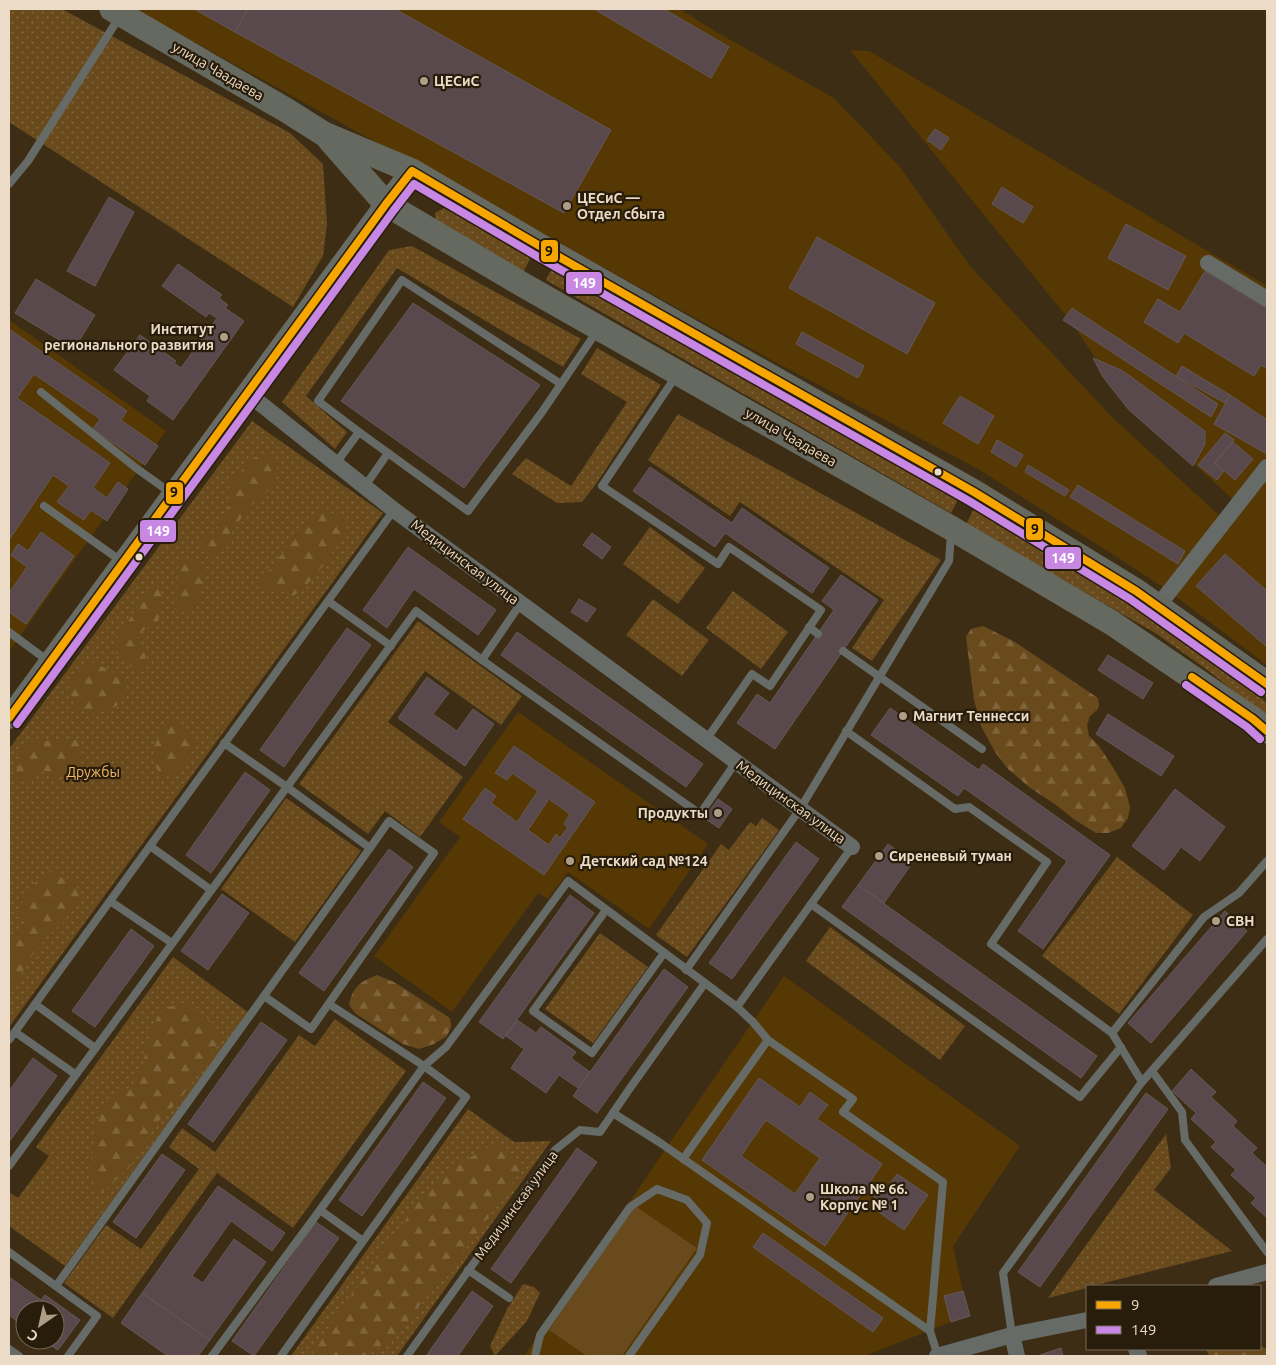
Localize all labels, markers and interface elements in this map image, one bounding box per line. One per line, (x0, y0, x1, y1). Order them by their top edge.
street label: улица Чаадаева (170, 38, 266, 104)
place label: ЦЕСиС (434, 73, 480, 89)
marker: ЦЕСиС (418, 75, 430, 87)
place label: ЦЕСиС — Отдел сбыта (577, 190, 665, 222)
marker: ЦЕСиС — Отдел сбыта (561, 200, 573, 212)
line badge: 9 (540, 239, 559, 263)
text: 9 (545, 243, 553, 259)
line badge: 149 (565, 271, 603, 295)
text: 149 (572, 275, 596, 291)
place label: Институт регионального развития (44, 321, 214, 353)
marker: Институт регионального развития (218, 331, 230, 343)
street label: улица Чаадаева (743, 404, 839, 470)
unlabelled marker (933, 467, 943, 477)
line badge: 9 (165, 481, 184, 505)
text: 9 (170, 484, 178, 500)
street label: Медицинская улица (408, 516, 522, 608)
line badge: 9 (1025, 517, 1044, 541)
line badge: 149 (139, 519, 177, 543)
text: 9 (1031, 521, 1039, 537)
text: 149 (146, 523, 170, 539)
line badge: 149 (1044, 546, 1082, 570)
text: 149 (1051, 550, 1075, 566)
unlabelled marker (134, 552, 144, 562)
place label: Магнит Теннесси (913, 708, 1029, 724)
marker: Магнит Теннесси (897, 710, 909, 722)
street label: Медицинская улица (733, 757, 849, 847)
park label: Дружбы (66, 764, 120, 780)
place label: Продукты (638, 805, 708, 821)
marker: Продукты (712, 807, 724, 819)
place label: Сиреневый туман (889, 848, 1012, 864)
marker: Сиреневый туман (873, 850, 885, 862)
place label: Детский сад №124 (580, 853, 708, 869)
marker: Детский сад №124 (564, 855, 576, 867)
place label: СВН (1226, 913, 1254, 929)
marker: СВН (1210, 915, 1222, 927)
street label: Медицинская улица (471, 1147, 561, 1263)
place label: Школа № 66. Корпус № 1 (820, 1181, 908, 1213)
marker: Школа № 66. Корпус № 1 (804, 1191, 816, 1203)
legend (1086, 1285, 1261, 1350)
text: 9 (1131, 1296, 1139, 1313)
north arrow (15, 1300, 65, 1350)
text: 149 (1131, 1321, 1156, 1338)
text: С (25, 1327, 41, 1345)

